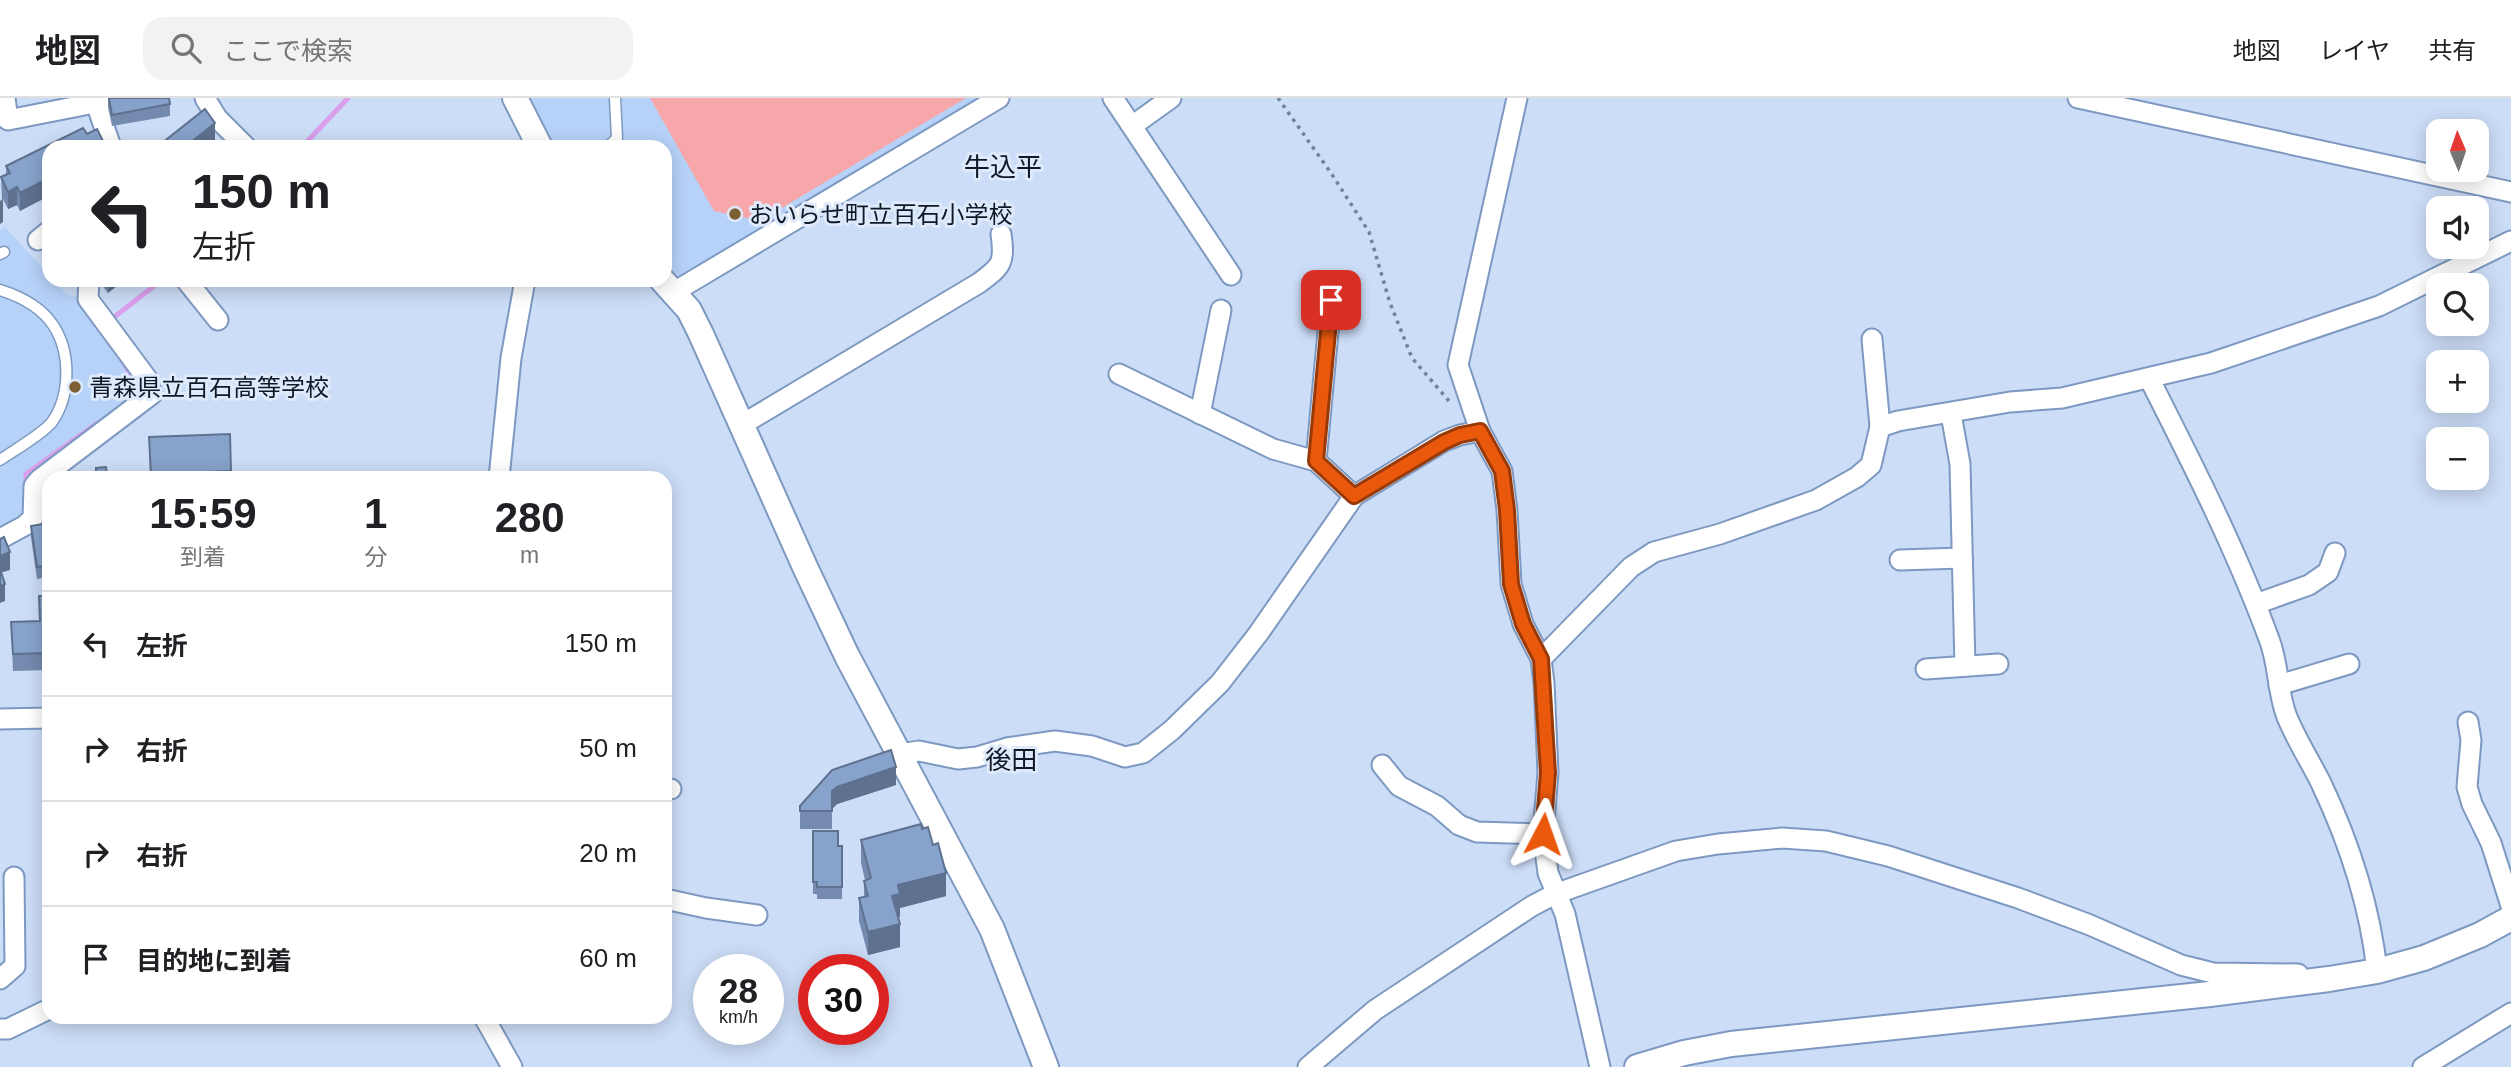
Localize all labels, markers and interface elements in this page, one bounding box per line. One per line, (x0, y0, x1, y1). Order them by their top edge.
search box (143, 17, 633, 80)
icon: search (167, 29, 205, 67)
text: 地図 (35, 32, 101, 69)
text: ここで検索 (223, 36, 353, 66)
text: 地図 (2233, 37, 2281, 64)
text: レイヤ (2319, 37, 2390, 64)
text: 共有 (2428, 37, 2476, 64)
north arrow (2426, 119, 2488, 182)
map controls (2426, 119, 2489, 490)
district label: 牛込平 (964, 152, 1042, 182)
text: 150 m (192, 164, 331, 218)
icon: left (77, 168, 168, 259)
button: sound (2426, 196, 2489, 259)
place label: おいらせ町立百石小学校 (749, 201, 1013, 228)
marker: おいらせ町立百石小学校 (727, 206, 743, 222)
text: 左折 (192, 229, 256, 265)
pin (1301, 270, 1361, 330)
button: search (2426, 273, 2489, 336)
icon: arrive (1312, 281, 1350, 319)
button: + (2426, 350, 2489, 413)
place label: 青森県立百石高等学校 (89, 374, 329, 401)
marker: 青森県立百石高等学校 (67, 379, 83, 395)
button: − (2426, 427, 2489, 490)
text: 15:59 (149, 490, 257, 537)
text: 1 (364, 490, 387, 537)
text: 280 (495, 494, 565, 541)
text: m (520, 542, 539, 568)
text: 到着 (180, 544, 226, 570)
text: 分 (364, 544, 387, 570)
icon: left (77, 625, 115, 663)
text: 150 m (565, 628, 637, 658)
text: 左折 (136, 631, 188, 661)
icon: right (77, 730, 115, 768)
text: 50 m (579, 733, 637, 763)
text: 右折 (136, 736, 188, 766)
district label: 後田 (985, 745, 1037, 775)
position arrow (1506, 797, 1580, 871)
icon: right (77, 835, 115, 873)
text: 20 m (579, 838, 637, 868)
text: 右折 (136, 841, 188, 871)
icon: arrive (77, 940, 115, 978)
text: 60 m (579, 943, 637, 973)
text: 目的地に到着 (136, 946, 292, 976)
speed limit sign: 30 (798, 954, 889, 1045)
text: 28 (719, 971, 758, 1010)
text: km/h (719, 1007, 758, 1027)

